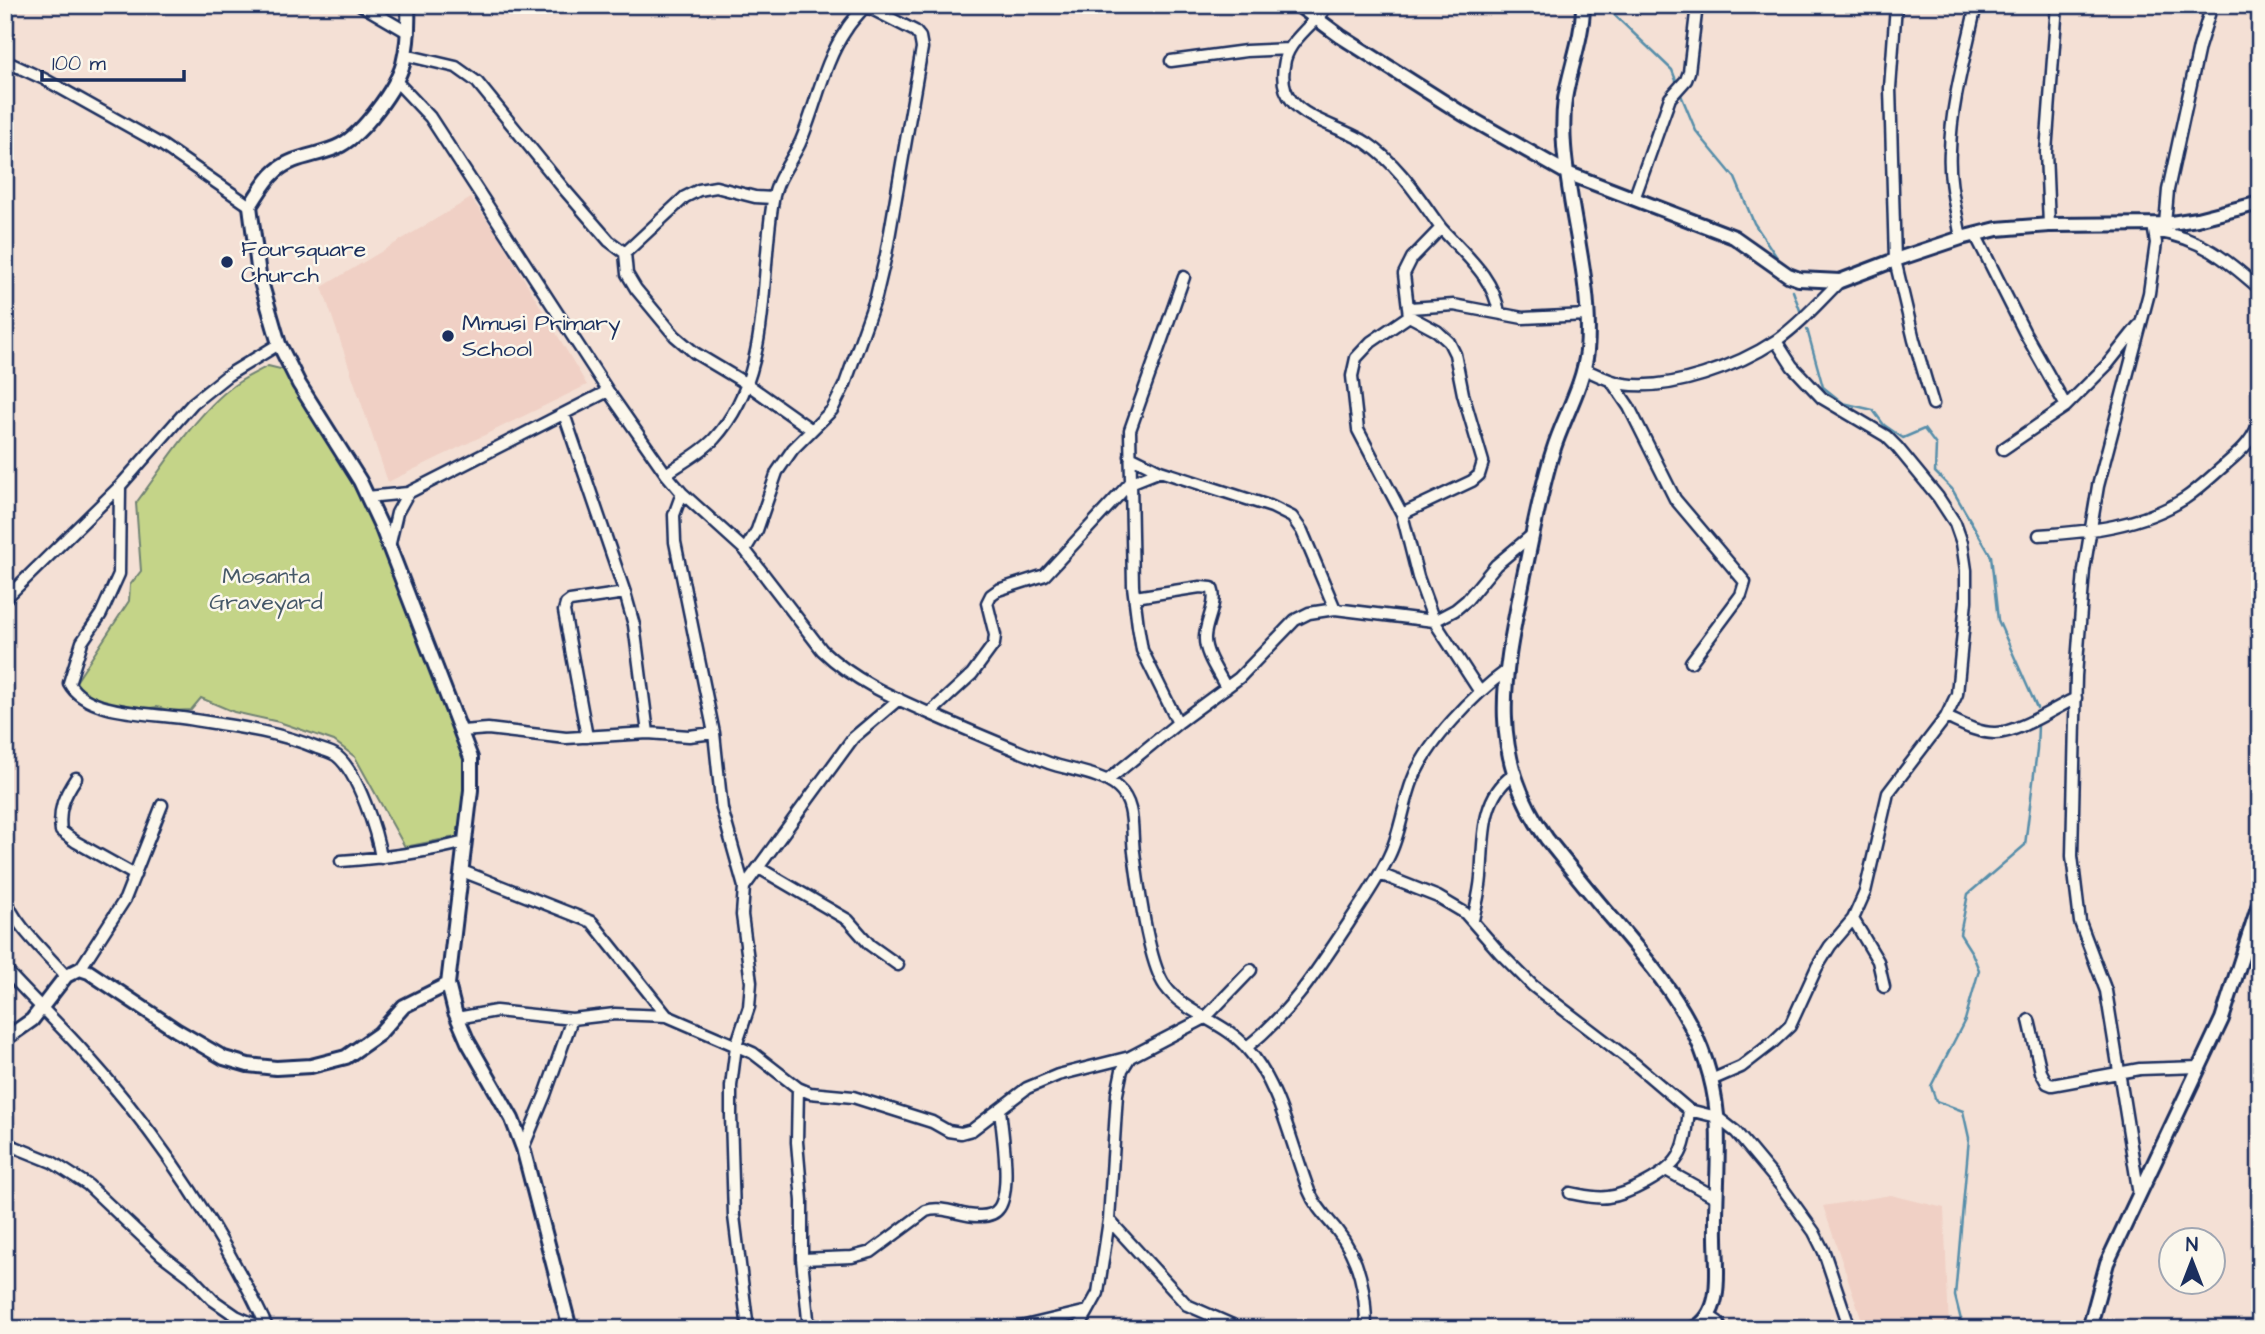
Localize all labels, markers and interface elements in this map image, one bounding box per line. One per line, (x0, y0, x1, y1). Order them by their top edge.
scale bar (42, 38, 184, 82)
text: 100 m (52, 49, 107, 78)
place label: Foursquare Church (241, 233, 366, 291)
marker: Foursquare Church (219, 254, 235, 270)
place label: Mmusi Primary School (462, 307, 621, 365)
marker: Mmusi Primary School (440, 328, 456, 344)
park label: Mosanta Graveyard (209, 560, 323, 619)
north arrow (2156, 1226, 2226, 1296)
text: N (2186, 1232, 2198, 1259)

